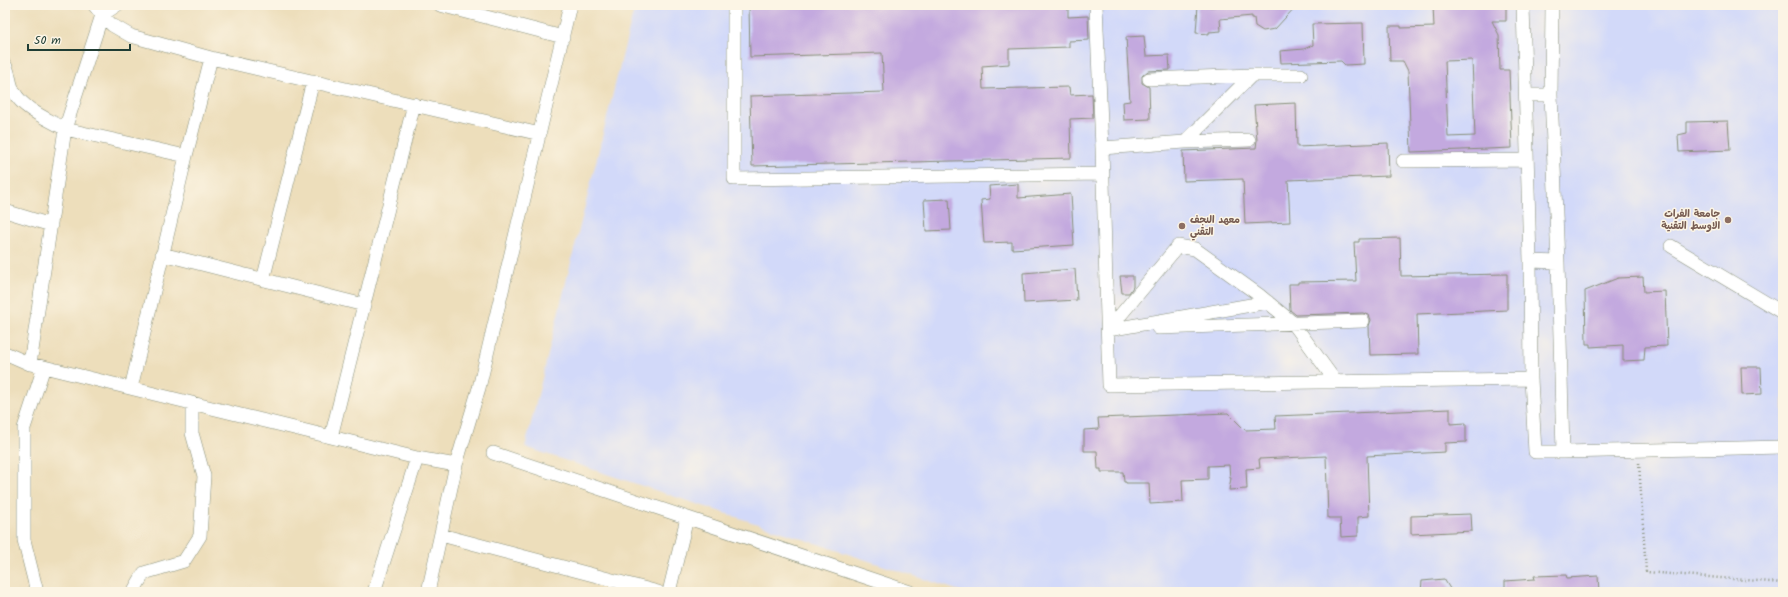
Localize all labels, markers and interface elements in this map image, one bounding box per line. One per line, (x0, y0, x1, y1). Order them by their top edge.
scale bar (28, 26, 130, 52)
text: 50 m (34, 31, 61, 50)
place label: جامعة الفرات الاوسط التقنية (1661, 206, 1720, 234)
place label: معهد النجف التقني (1190, 212, 1240, 241)
marker: جامعة الفرات الاوسط التقنية (1723, 215, 1733, 225)
marker: معهد النجف التقني (1177, 221, 1187, 231)

